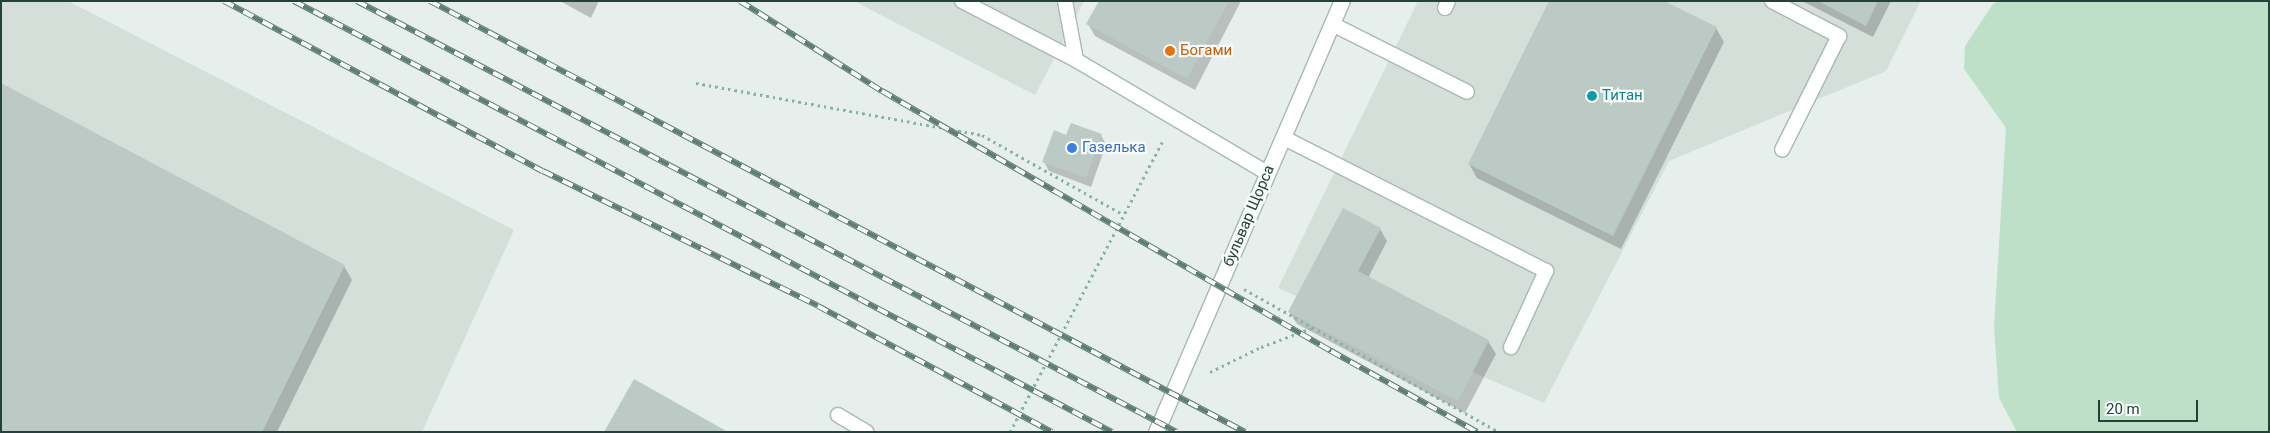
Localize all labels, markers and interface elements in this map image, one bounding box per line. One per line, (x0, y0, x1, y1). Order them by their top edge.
place label: Богами (1180, 42, 1232, 60)
marker: Богами (1164, 45, 1176, 57)
place label: Титан (1602, 87, 1643, 105)
marker: Титан (1586, 90, 1598, 102)
place label: Газелька (1082, 139, 1146, 157)
marker: Газелька (1066, 142, 1078, 154)
street label: бульвар Щорса (1220, 163, 1278, 269)
scale bar (2100, 390, 2200, 422)
text: 20 m (2106, 400, 2140, 418)

